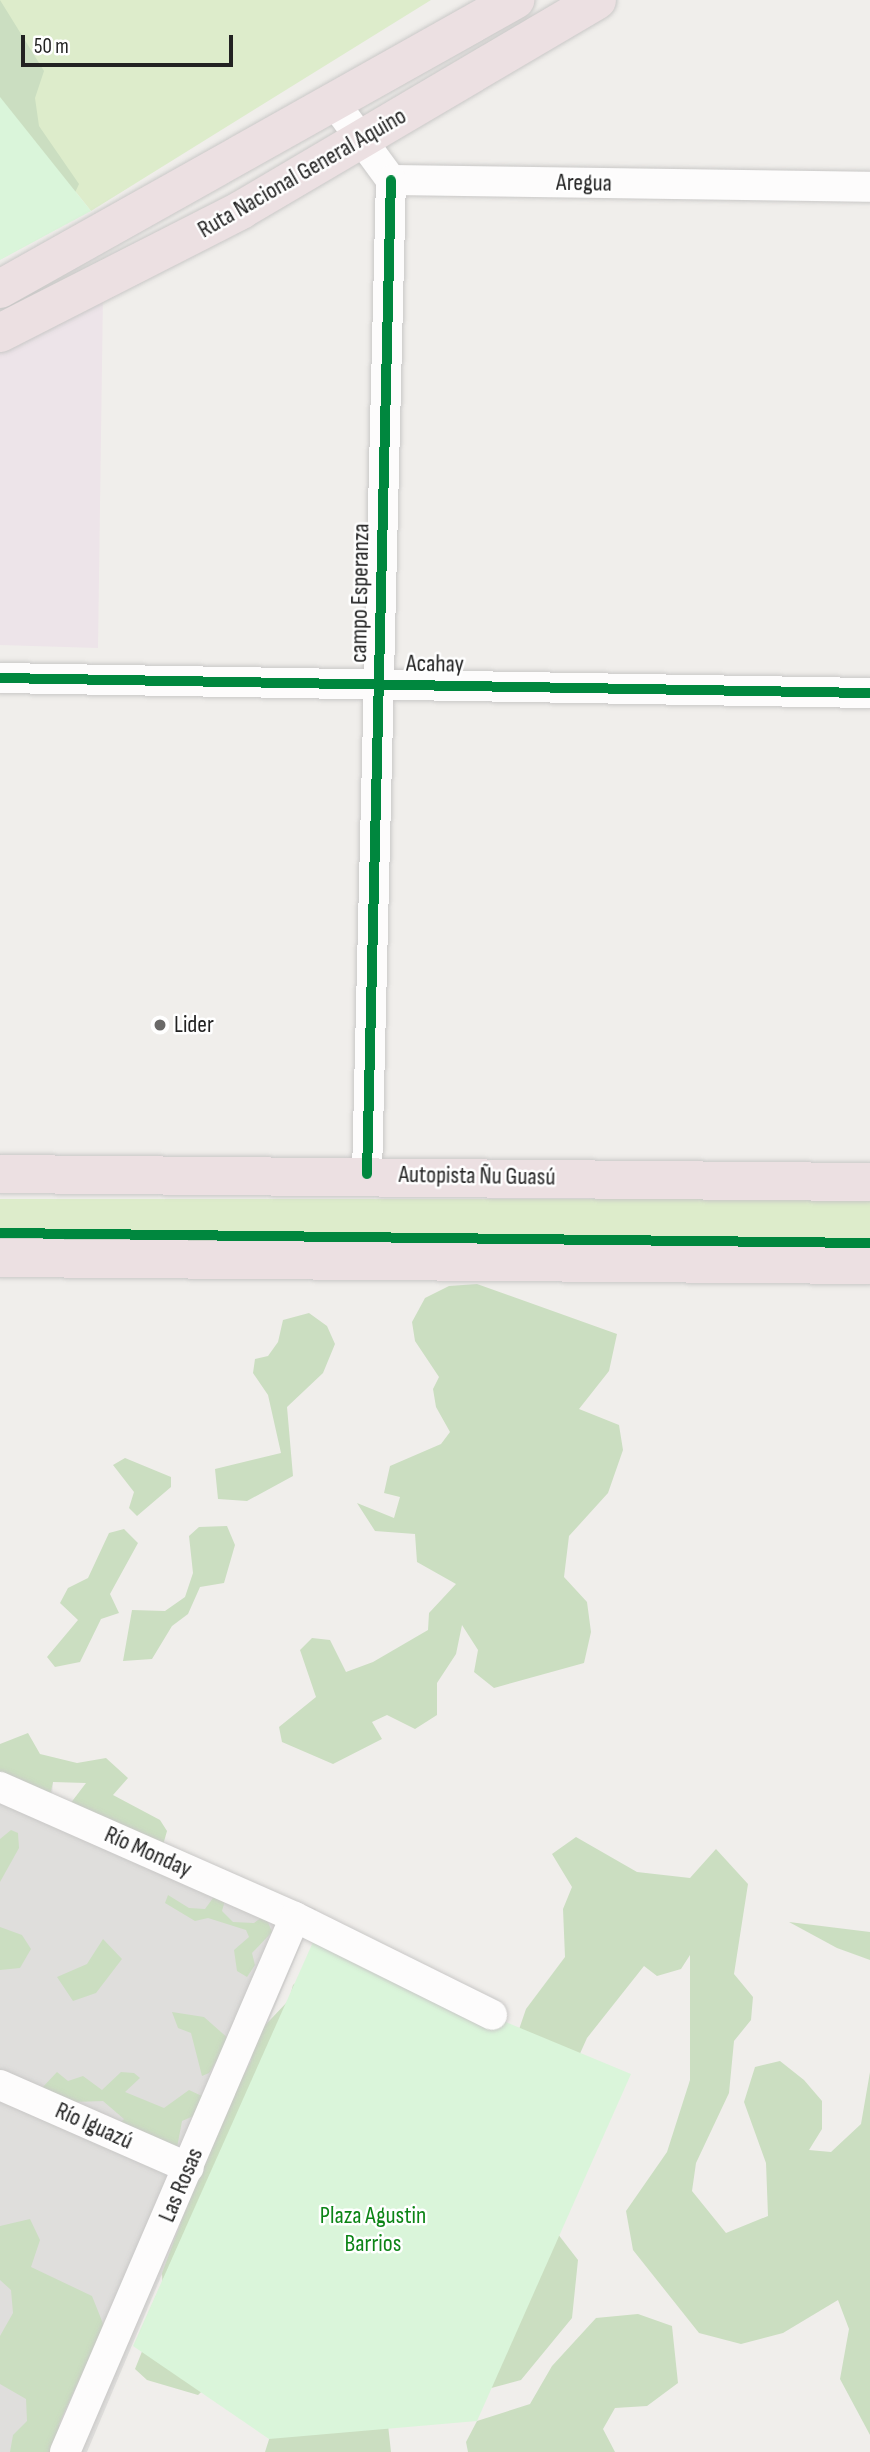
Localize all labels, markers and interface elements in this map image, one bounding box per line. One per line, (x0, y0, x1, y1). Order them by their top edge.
scale bar (24, 21, 236, 65)
text: 50 m (34, 34, 69, 59)
street label: Ruta Nacional General Aquino (193, 102, 411, 244)
street label: Aregua (556, 168, 612, 198)
street label: campo Esperanza (344, 523, 376, 663)
street label: Acahay (406, 649, 464, 679)
place label: Lider (174, 1011, 214, 1039)
marker: Lider (152, 1017, 168, 1033)
street label: Autopista Ñu Guasú (398, 1160, 556, 1192)
street label: Río Monday (100, 1820, 196, 1884)
street label: Río Iguazú (51, 2096, 137, 2156)
street label: Las Rosas (153, 2144, 209, 2226)
park label: Plaza Agustin Barrios (320, 2202, 426, 2258)

